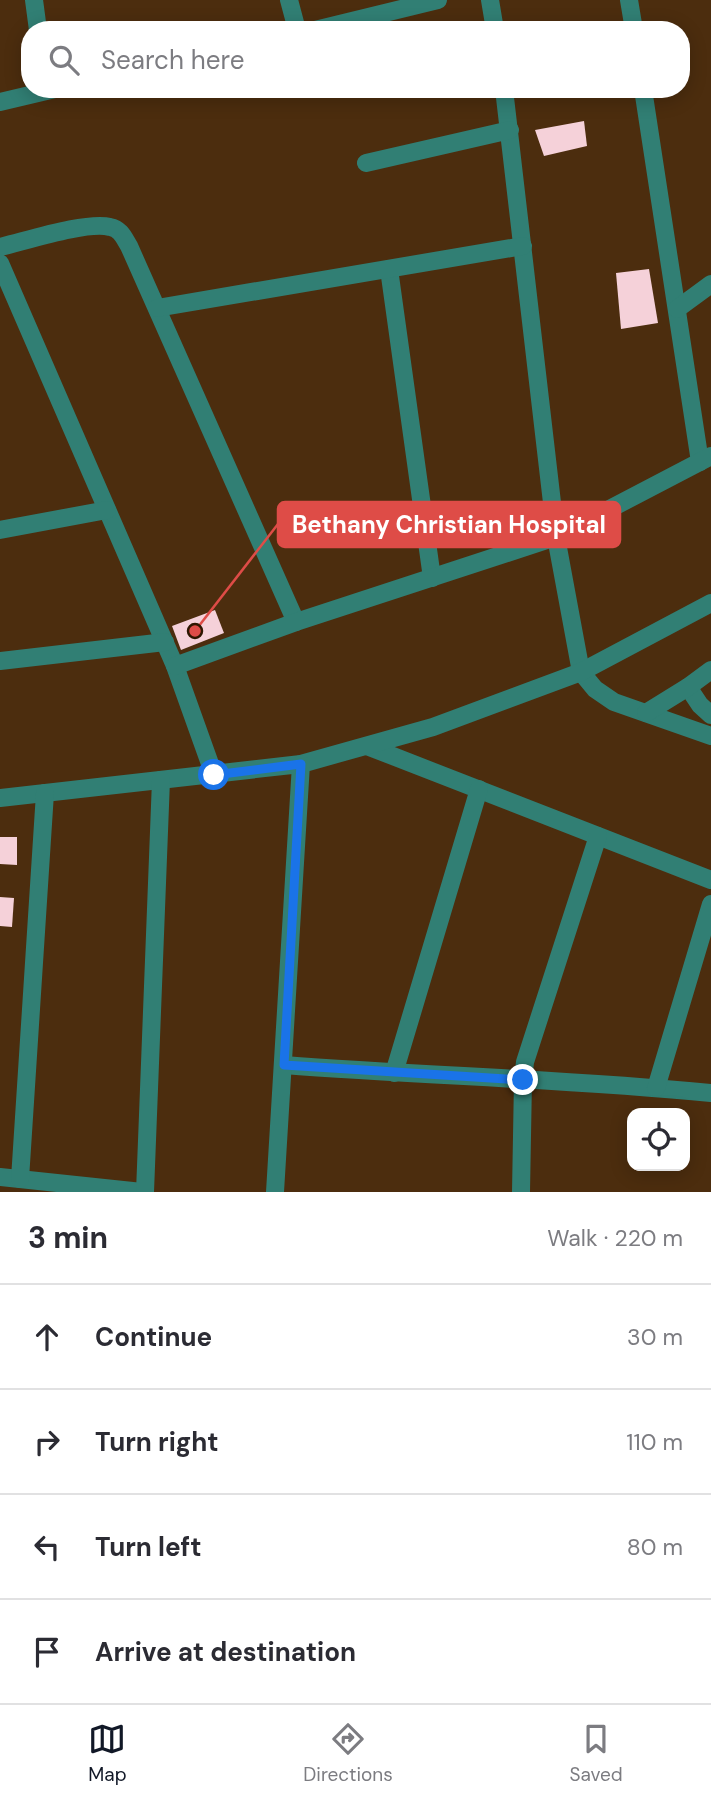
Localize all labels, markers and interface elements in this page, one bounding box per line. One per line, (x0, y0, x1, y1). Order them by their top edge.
search box (21, 21, 690, 98)
icon: search (45, 41, 83, 79)
text: Search here (101, 43, 244, 77)
callout: Bethany Christian Hospital (278, 502, 620, 547)
text: Bethany Christian Hospital (292, 509, 606, 540)
route start (198, 759, 229, 790)
route end (507, 1064, 538, 1095)
map controls (627, 1108, 690, 1171)
button: locate (627, 1108, 690, 1171)
text: 3 min (28, 1218, 108, 1257)
text: Walk · 220 m (547, 1223, 683, 1253)
icon: ahead (28, 1318, 66, 1356)
text: Continue (95, 1320, 212, 1354)
text: 30 m (627, 1322, 683, 1352)
icon: right (28, 1423, 66, 1461)
text: Turn right (95, 1425, 219, 1459)
text: 110 m (626, 1427, 683, 1457)
icon: left (28, 1528, 66, 1566)
text: Turn left (95, 1530, 202, 1564)
text: 80 m (627, 1532, 683, 1562)
icon: arrive (28, 1633, 66, 1671)
text: Arrive at destination (95, 1635, 356, 1669)
tab: Map (88, 1720, 127, 1787)
tab: Directions (303, 1720, 393, 1787)
tab: Saved (569, 1720, 623, 1787)

